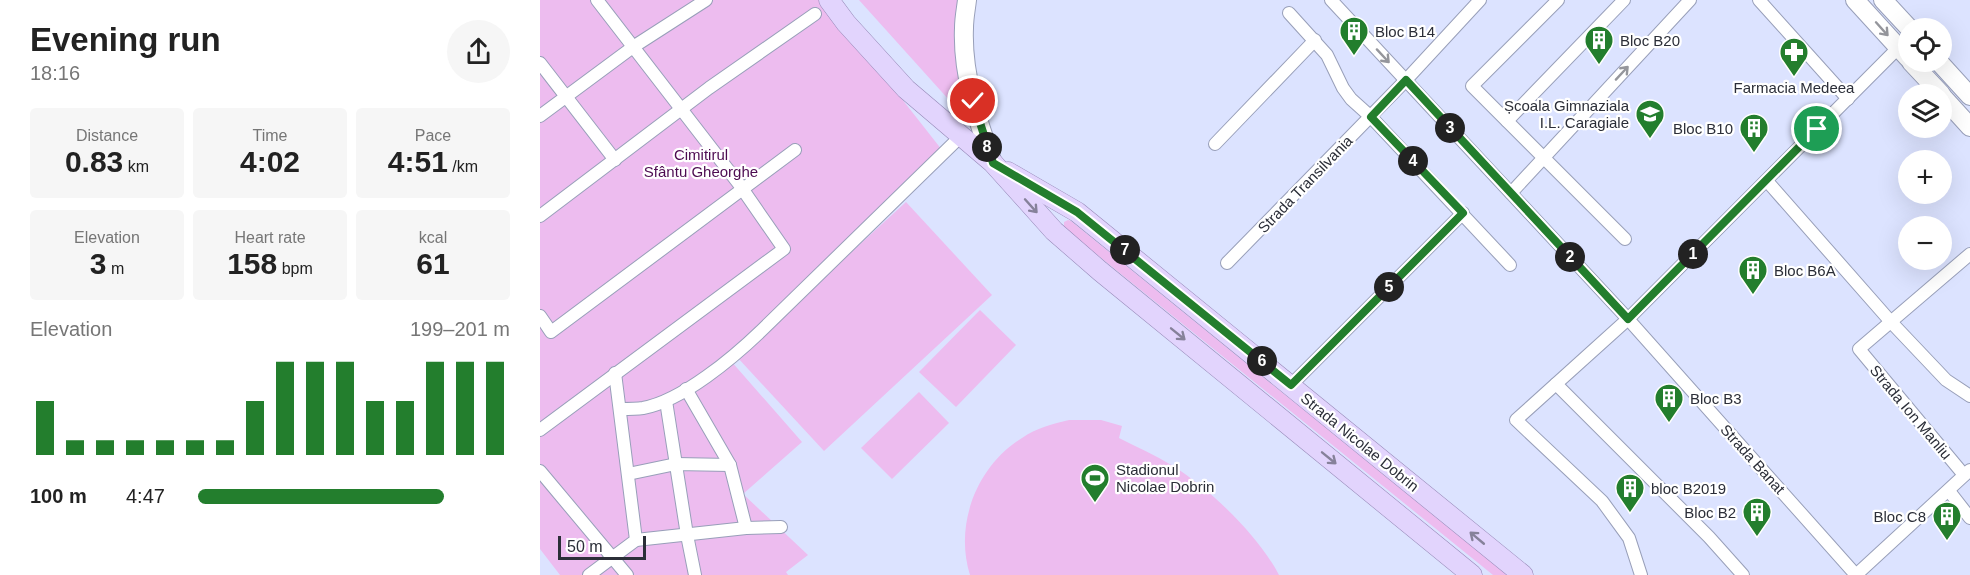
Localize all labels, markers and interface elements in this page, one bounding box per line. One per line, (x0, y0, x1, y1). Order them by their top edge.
building icon: Bloc B14 (1338, 15, 1370, 57)
map controls (1898, 18, 1952, 270)
button: locate (1898, 18, 1952, 72)
button: share (447, 20, 510, 83)
text: Evening run (30, 21, 221, 58)
one-way arrow (1875, 21, 1889, 36)
place label: Bloc B14 (1375, 23, 1435, 40)
building icon: Bloc B20 (1583, 24, 1615, 66)
place label: Bloc B20 (1620, 32, 1680, 49)
pharmacy icon: Farmacia Medeea (1778, 36, 1810, 78)
one-way arrow (1376, 48, 1390, 63)
text: 18:16 (30, 62, 80, 84)
one-way arrow (1615, 66, 1630, 81)
pin (947, 75, 998, 126)
place label: Farmacia Medeea (1734, 79, 1855, 96)
icon: check (956, 84, 989, 117)
button: layers (1898, 84, 1952, 138)
place label: Școala Gimnaziala I.L. Caragiale (1504, 97, 1630, 131)
school or university icon: Școala Gimnaziala I.L. Caragiale (1634, 98, 1666, 140)
pin (1791, 103, 1842, 154)
building icon: Bloc B10 (1738, 112, 1770, 154)
icon: arrive (1800, 112, 1833, 145)
pin: 3 (1435, 113, 1465, 143)
text: 3 (1446, 119, 1454, 136)
place label: Bloc B10 (1673, 120, 1733, 137)
text: Distance (76, 127, 138, 144)
text: Time (253, 127, 287, 144)
text: Pace (415, 127, 451, 144)
street label: Strada Transilvania (1254, 131, 1356, 236)
pin: 8 (972, 132, 1002, 162)
text: 8 (983, 138, 991, 155)
text: 0.83 (65, 145, 123, 178)
text: 4:02 (240, 145, 300, 178)
text: 4:51 (388, 145, 448, 178)
park label: Cimitirul Sfântu Gheorghe (644, 146, 758, 180)
pin: 4 (1398, 146, 1428, 176)
button: + (1898, 150, 1952, 204)
text: 4 (1409, 152, 1417, 169)
text: km (123, 158, 149, 175)
text: /km (448, 158, 478, 175)
one-way arrow (1024, 198, 1038, 214)
button: − (1898, 216, 1952, 270)
text: Elevation (74, 229, 140, 246)
text: Heart rate (234, 229, 306, 246)
text: kcal (419, 229, 447, 246)
pin: 7 (1110, 235, 1140, 265)
pin: 1 (1678, 239, 1708, 269)
text: 7 (1121, 241, 1129, 258)
pin: 2 (1555, 242, 1585, 272)
text: 1 (1689, 245, 1697, 262)
text: 3 (90, 247, 106, 280)
text: 158 (227, 247, 277, 280)
text: 61 (416, 247, 450, 280)
text: 2 (1566, 248, 1574, 265)
building icon: Bloc B6A (1737, 254, 1769, 296)
text: m (106, 260, 124, 277)
text: bpm (277, 260, 313, 277)
place label: Bloc B6A (1774, 262, 1836, 279)
pin: 5 (1374, 272, 1404, 302)
text: 5 (1385, 278, 1393, 295)
text: Elevation (30, 318, 112, 340)
text: 199–201 m (410, 318, 510, 340)
one-way arrow (1170, 328, 1186, 341)
pin: 6 (1247, 346, 1277, 376)
text: 6 (1258, 352, 1266, 369)
street label: Strada Ion Manliu (1867, 362, 1955, 462)
building icon: Bloc B3 (1653, 382, 1685, 424)
street label: Strada Nicolae Dobrin (1298, 389, 1422, 495)
place label: Bloc B3 (1690, 390, 1742, 407)
street label: Strada Banat (1717, 421, 1789, 498)
one-way arrow (1321, 451, 1336, 465)
place label: Stadionul Nicolae Dobrin (1116, 461, 1214, 495)
sports icon: Stadionul Nicolae Dobrin (1079, 462, 1111, 504)
building icon: bloc B2019 (1614, 472, 1646, 514)
place label: bloc B2019 (1651, 480, 1726, 497)
text: 100 m (30, 485, 87, 507)
text: 4:47 (126, 485, 165, 507)
building icon: Bloc B2 (1741, 496, 1773, 538)
building icon: Bloc C8 (1931, 500, 1963, 542)
place label: Bloc B2 (1684, 504, 1736, 521)
place label: Bloc C8 (1873, 508, 1926, 525)
one-way arrow (1470, 531, 1486, 544)
scale bar (558, 533, 646, 560)
text: 50 m (567, 538, 603, 555)

